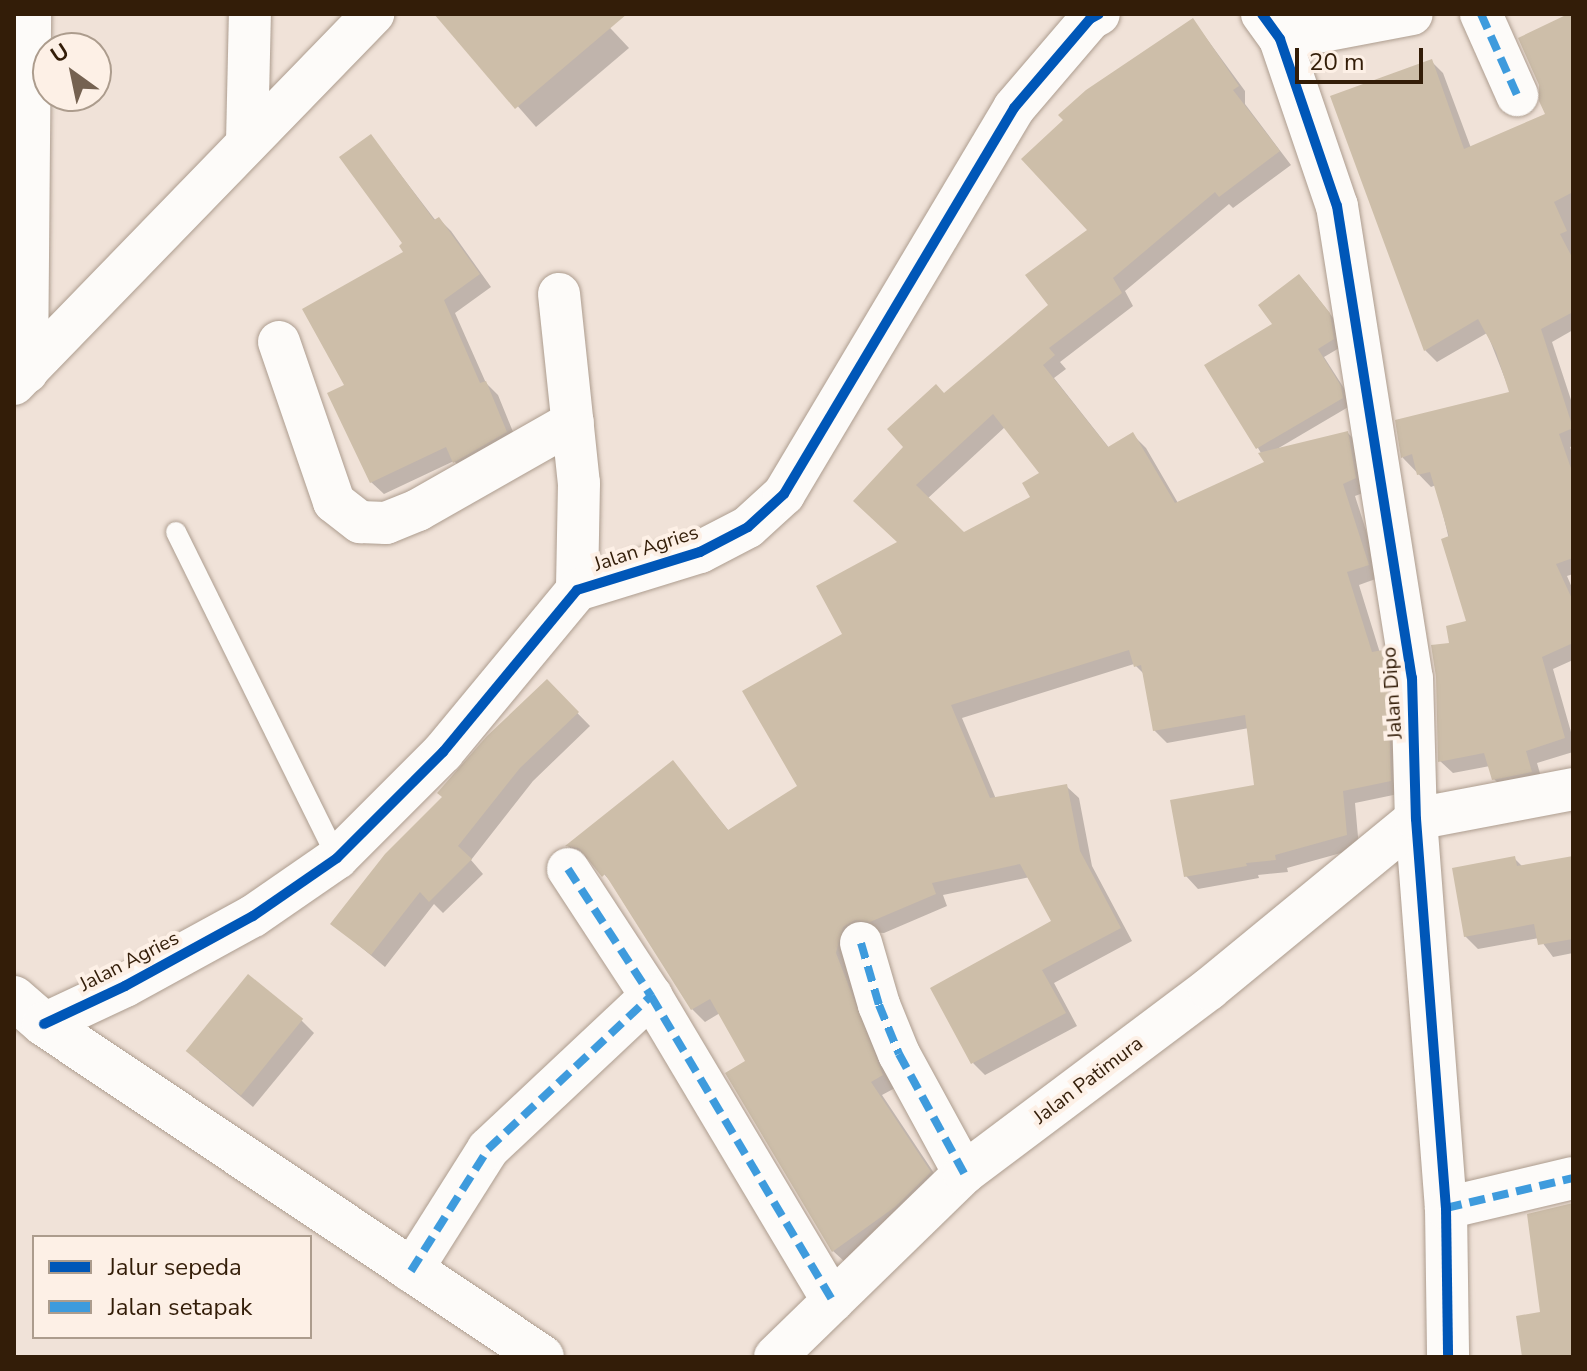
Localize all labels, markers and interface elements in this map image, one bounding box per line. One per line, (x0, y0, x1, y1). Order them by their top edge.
north arrow (32, 32, 112, 112)
scale bar (1299, 32, 1427, 82)
text: U (45, 37, 75, 71)
text: 20 m (1309, 46, 1365, 78)
street label: Jalan Agries (591, 520, 701, 576)
street label: Jalan Dipo (1377, 646, 1407, 740)
street label: Jalan Agries (75, 926, 183, 996)
street label: Jalan Patimura (1029, 1031, 1147, 1129)
legend (32, 1235, 312, 1339)
text: Jalur sepeda (108, 1251, 242, 1283)
text: Jalan setapak (108, 1291, 252, 1323)

